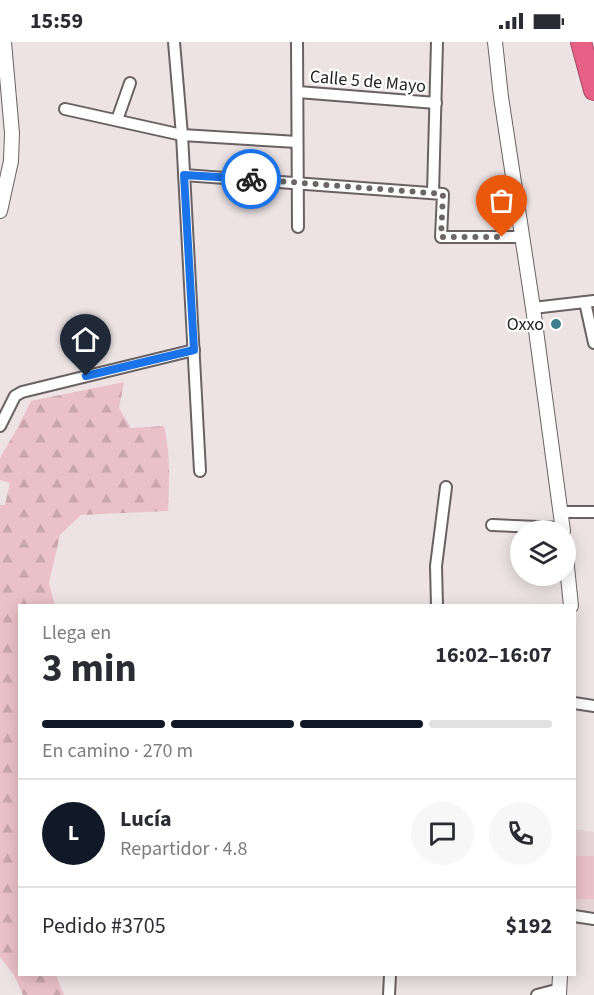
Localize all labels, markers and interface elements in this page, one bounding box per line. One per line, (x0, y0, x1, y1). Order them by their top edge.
text: 15:59 (30, 5, 83, 37)
street label: Calle 5 de Mayo (309, 64, 427, 99)
courier (221, 149, 281, 209)
icon: bike (235, 163, 268, 196)
pin (476, 175, 527, 237)
icon: bag (485, 184, 518, 217)
place label: Oxxo (507, 312, 544, 337)
pin (60, 314, 111, 376)
marker: Oxxo (549, 317, 563, 331)
icon: home (69, 323, 102, 356)
map controls (510, 520, 576, 586)
button: layers (510, 520, 576, 586)
text: Llega en (42, 619, 111, 647)
text: 16:02–16:07 (435, 639, 552, 671)
text: 3 min (42, 641, 137, 697)
text: En camino · 270 m (42, 737, 193, 765)
button: chat (411, 802, 474, 865)
button: phone (489, 802, 552, 865)
text: Lucía (120, 803, 172, 835)
text: L (68, 817, 79, 849)
text: Repartidor · 4.8 (120, 835, 247, 863)
text: Pedido #3705 (42, 910, 166, 942)
text: $192 (506, 910, 552, 942)

